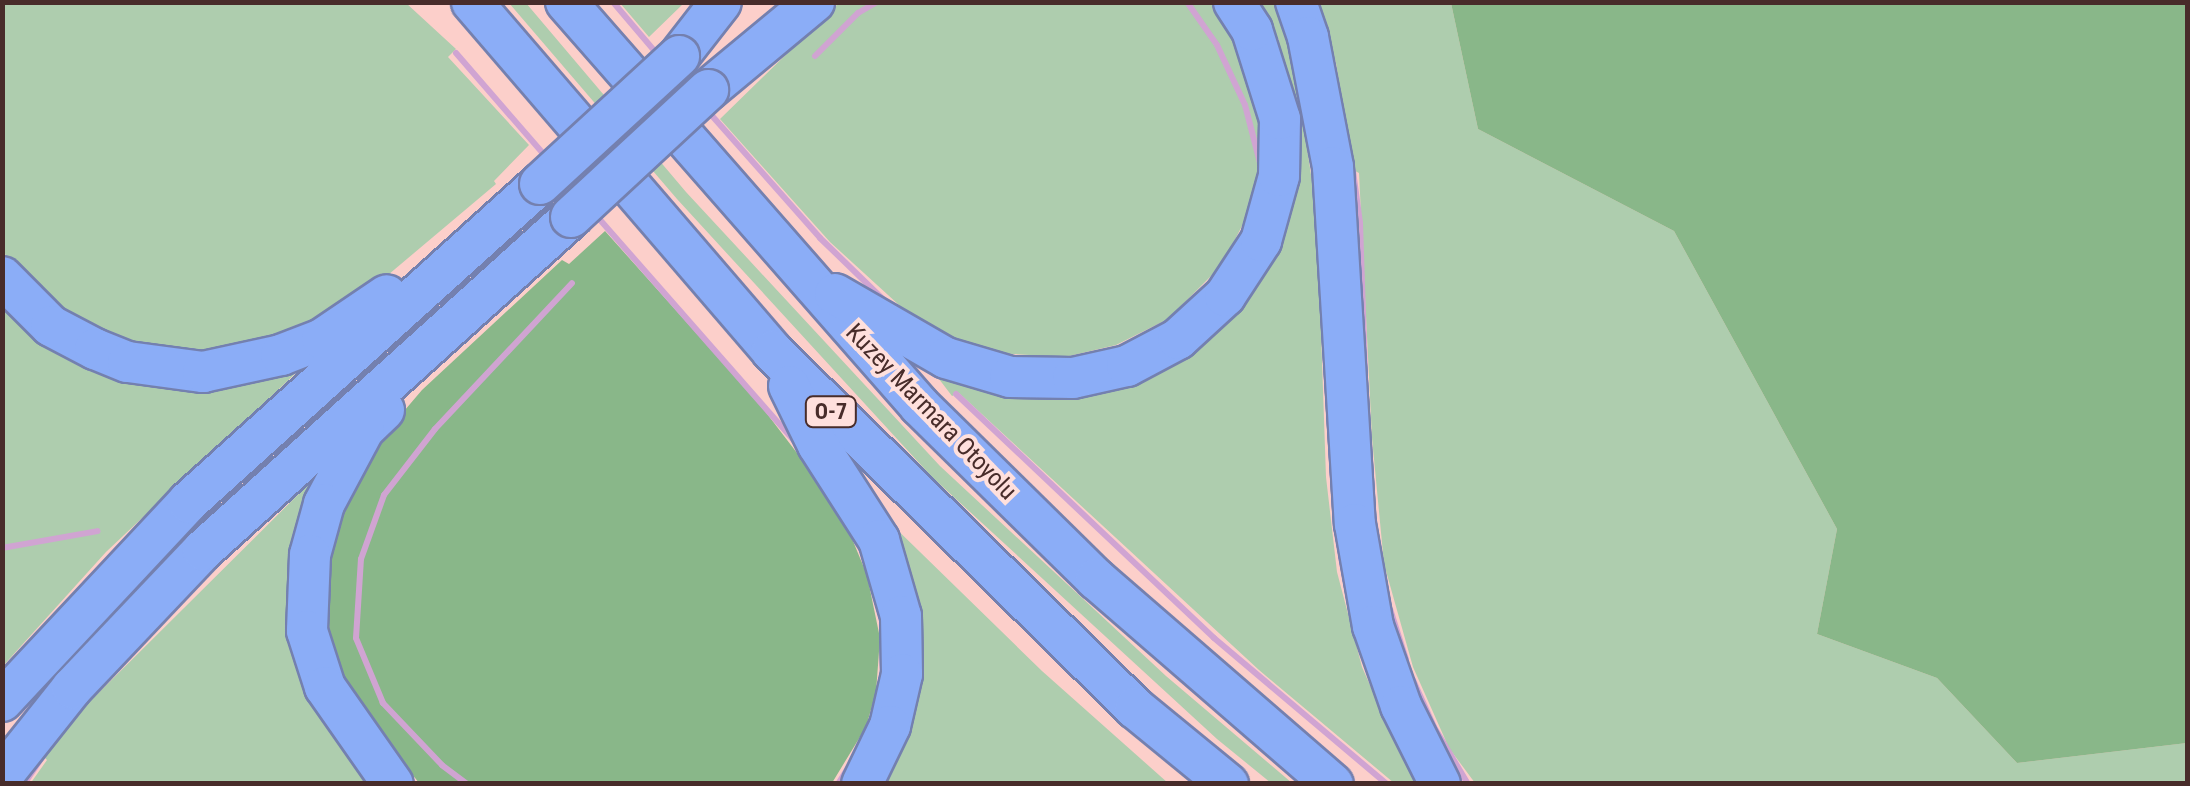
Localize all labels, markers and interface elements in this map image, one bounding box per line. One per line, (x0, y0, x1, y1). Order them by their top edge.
street label: Kuzey Marmara Otoyolu (839, 318, 1023, 506)
road number: O-7 (804, 395, 858, 429)

